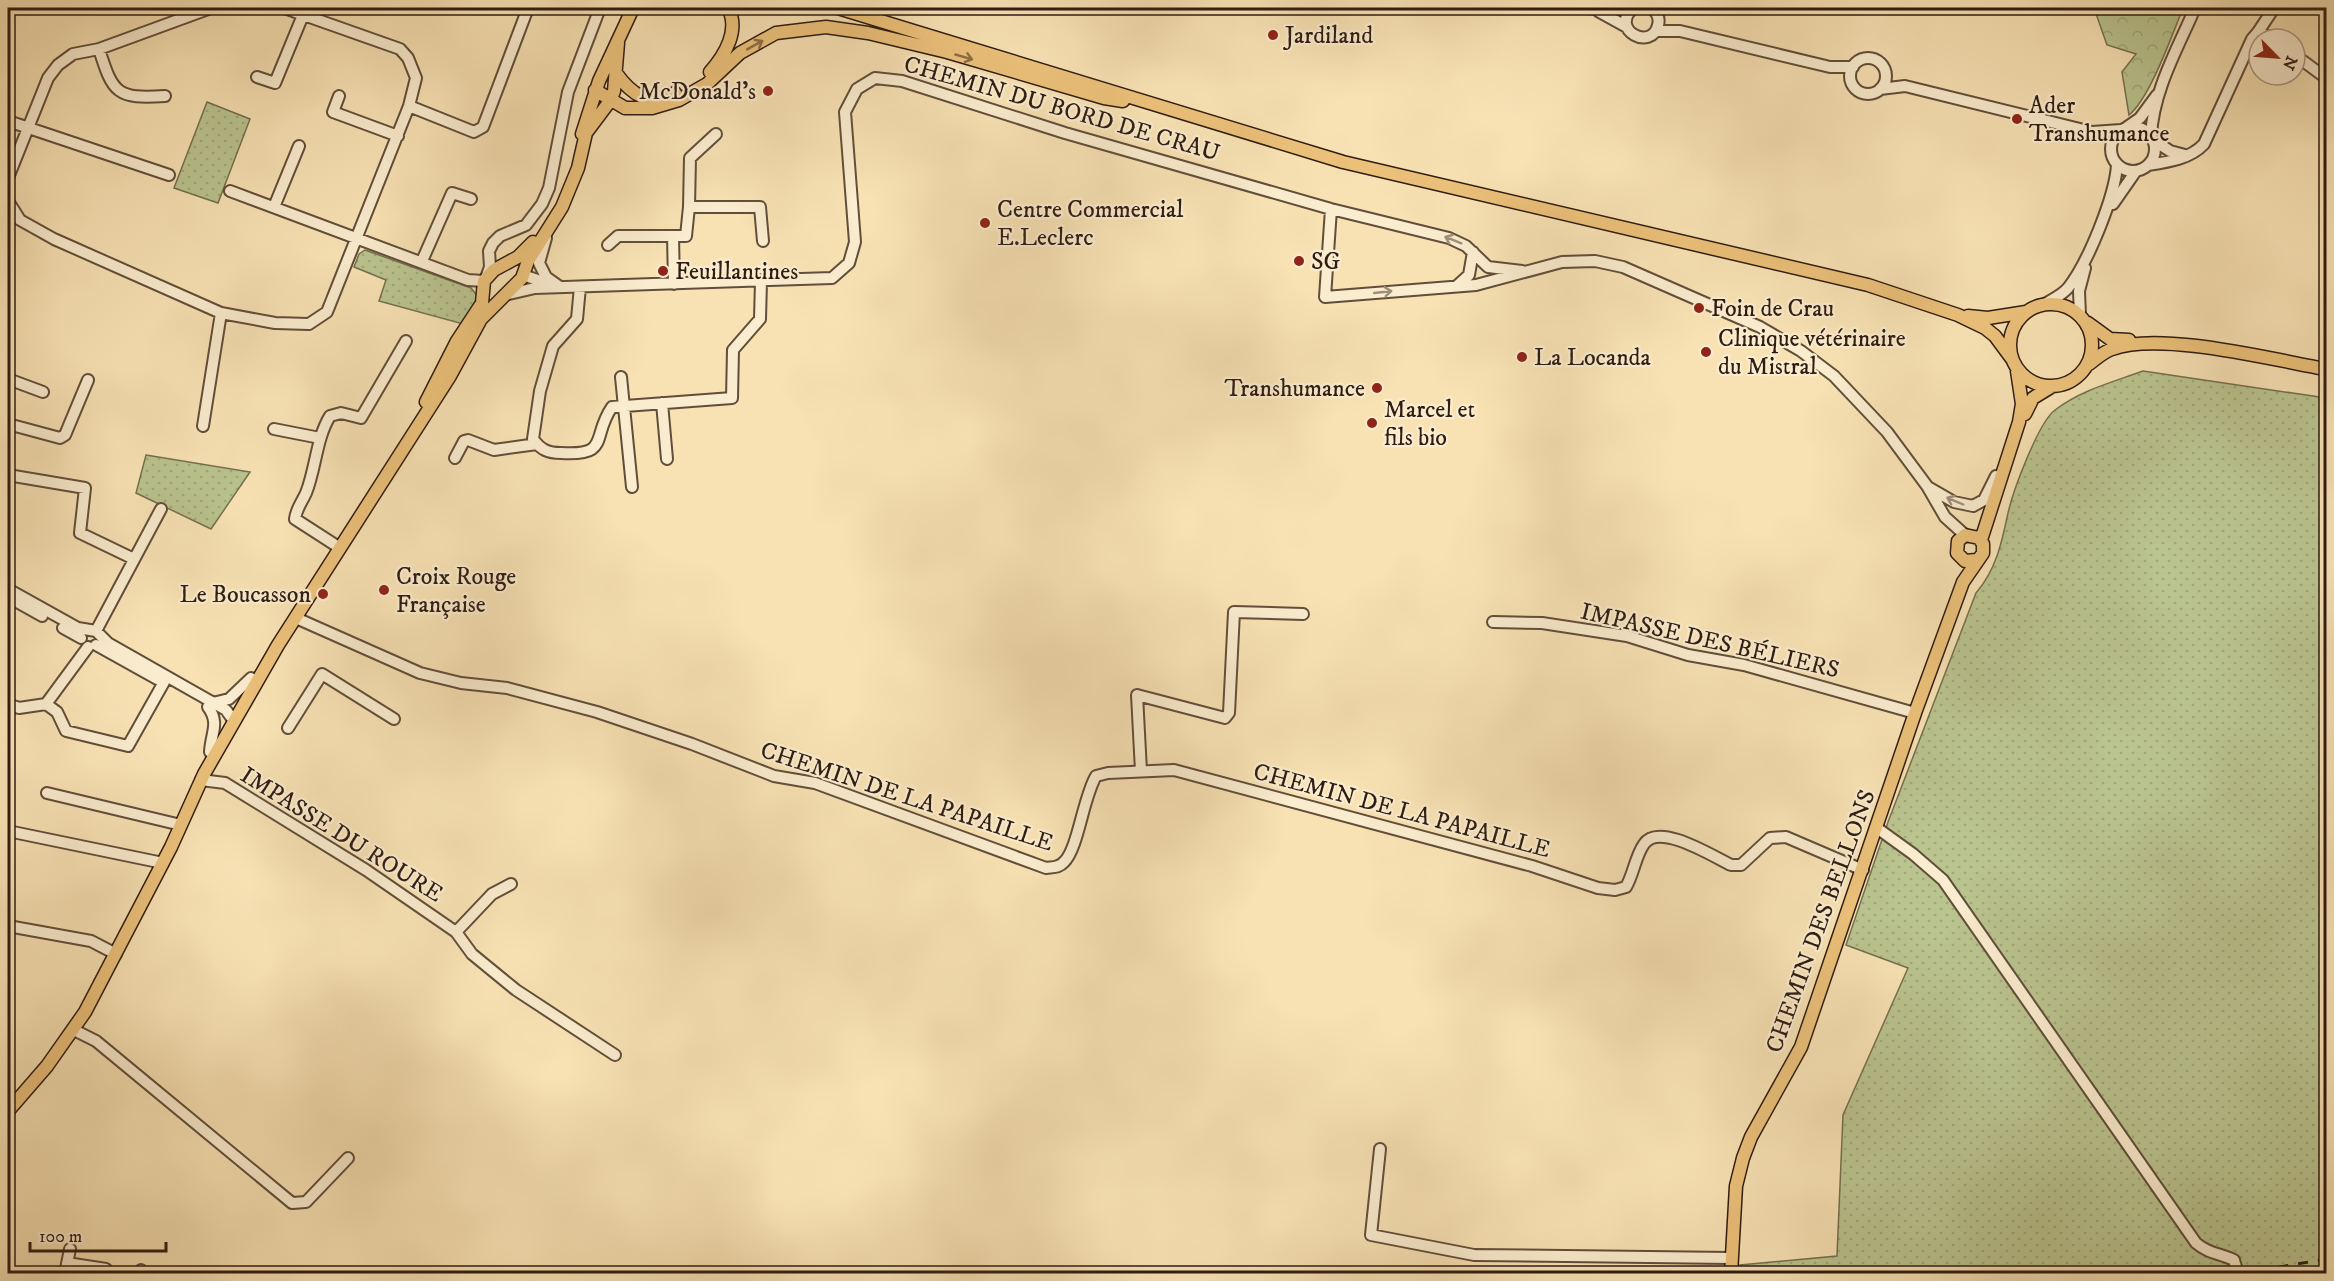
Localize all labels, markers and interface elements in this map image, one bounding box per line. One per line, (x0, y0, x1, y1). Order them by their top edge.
place label: Jardiland (1283, 21, 1373, 51)
north arrow (2247, 27, 2307, 87)
marker: Jardiland (1266, 28, 1280, 42)
one-way arrow (746, 39, 763, 51)
street label: CHEMIN DU BORD DE CRAU (900, 49, 1223, 168)
one-way arrow (954, 52, 973, 63)
text: N (2278, 53, 2302, 73)
place label: McDonald's (639, 77, 756, 107)
marker: McDonald's (761, 84, 775, 98)
place label: Ader Transhumance (2029, 91, 2169, 149)
marker: Ader Transhumance (2010, 112, 2024, 126)
place label: Centre Commercial E.Leclerc (997, 195, 1184, 253)
marker: Centre Commercial E.Leclerc (978, 216, 992, 230)
one-way arrow (1444, 234, 1462, 245)
place label: SG (1311, 247, 1341, 277)
marker: SG (1292, 254, 1306, 268)
place label: Feuillantines (675, 257, 798, 287)
marker: Feuillantines (656, 264, 670, 278)
one-way arrow (1372, 286, 1392, 297)
place label: Foin de Crau (1711, 294, 1834, 324)
marker: Foin de Crau (1692, 301, 1706, 315)
place label: Clinique vétérinaire du Mistral (1718, 324, 1906, 382)
place label: La Locanda (1534, 343, 1652, 373)
marker: Clinique vétérinaire du Mistral (1699, 345, 1713, 359)
marker: La Locanda (1515, 350, 1529, 364)
place label: Transhumance (1225, 374, 1365, 404)
marker: Transhumance (1370, 381, 1384, 395)
place label: Marcel et fils bio (1384, 395, 1476, 453)
marker: Marcel et fils bio (1365, 416, 1379, 430)
one-way arrow (1947, 495, 1965, 506)
place label: Croix Rouge Française (396, 562, 516, 620)
place label: Le Boucasson (179, 580, 311, 610)
marker: Croix Rouge Française (377, 583, 391, 597)
marker: Le Boucasson (316, 587, 330, 601)
street label: IMPASSE DES BÉLIERS (1577, 597, 1842, 685)
street label: CHEMIN DE LA PAPAILLE (756, 735, 1057, 859)
street label: CHEMIN DE LA PAPAILLE (1250, 757, 1554, 865)
street label: IMPASSE DU ROURE (235, 760, 448, 909)
street label: CHEMIN DES BELLONS (1759, 786, 1883, 1057)
scale bar (30, 1215, 166, 1253)
text: 100 m (39, 1226, 82, 1248)

